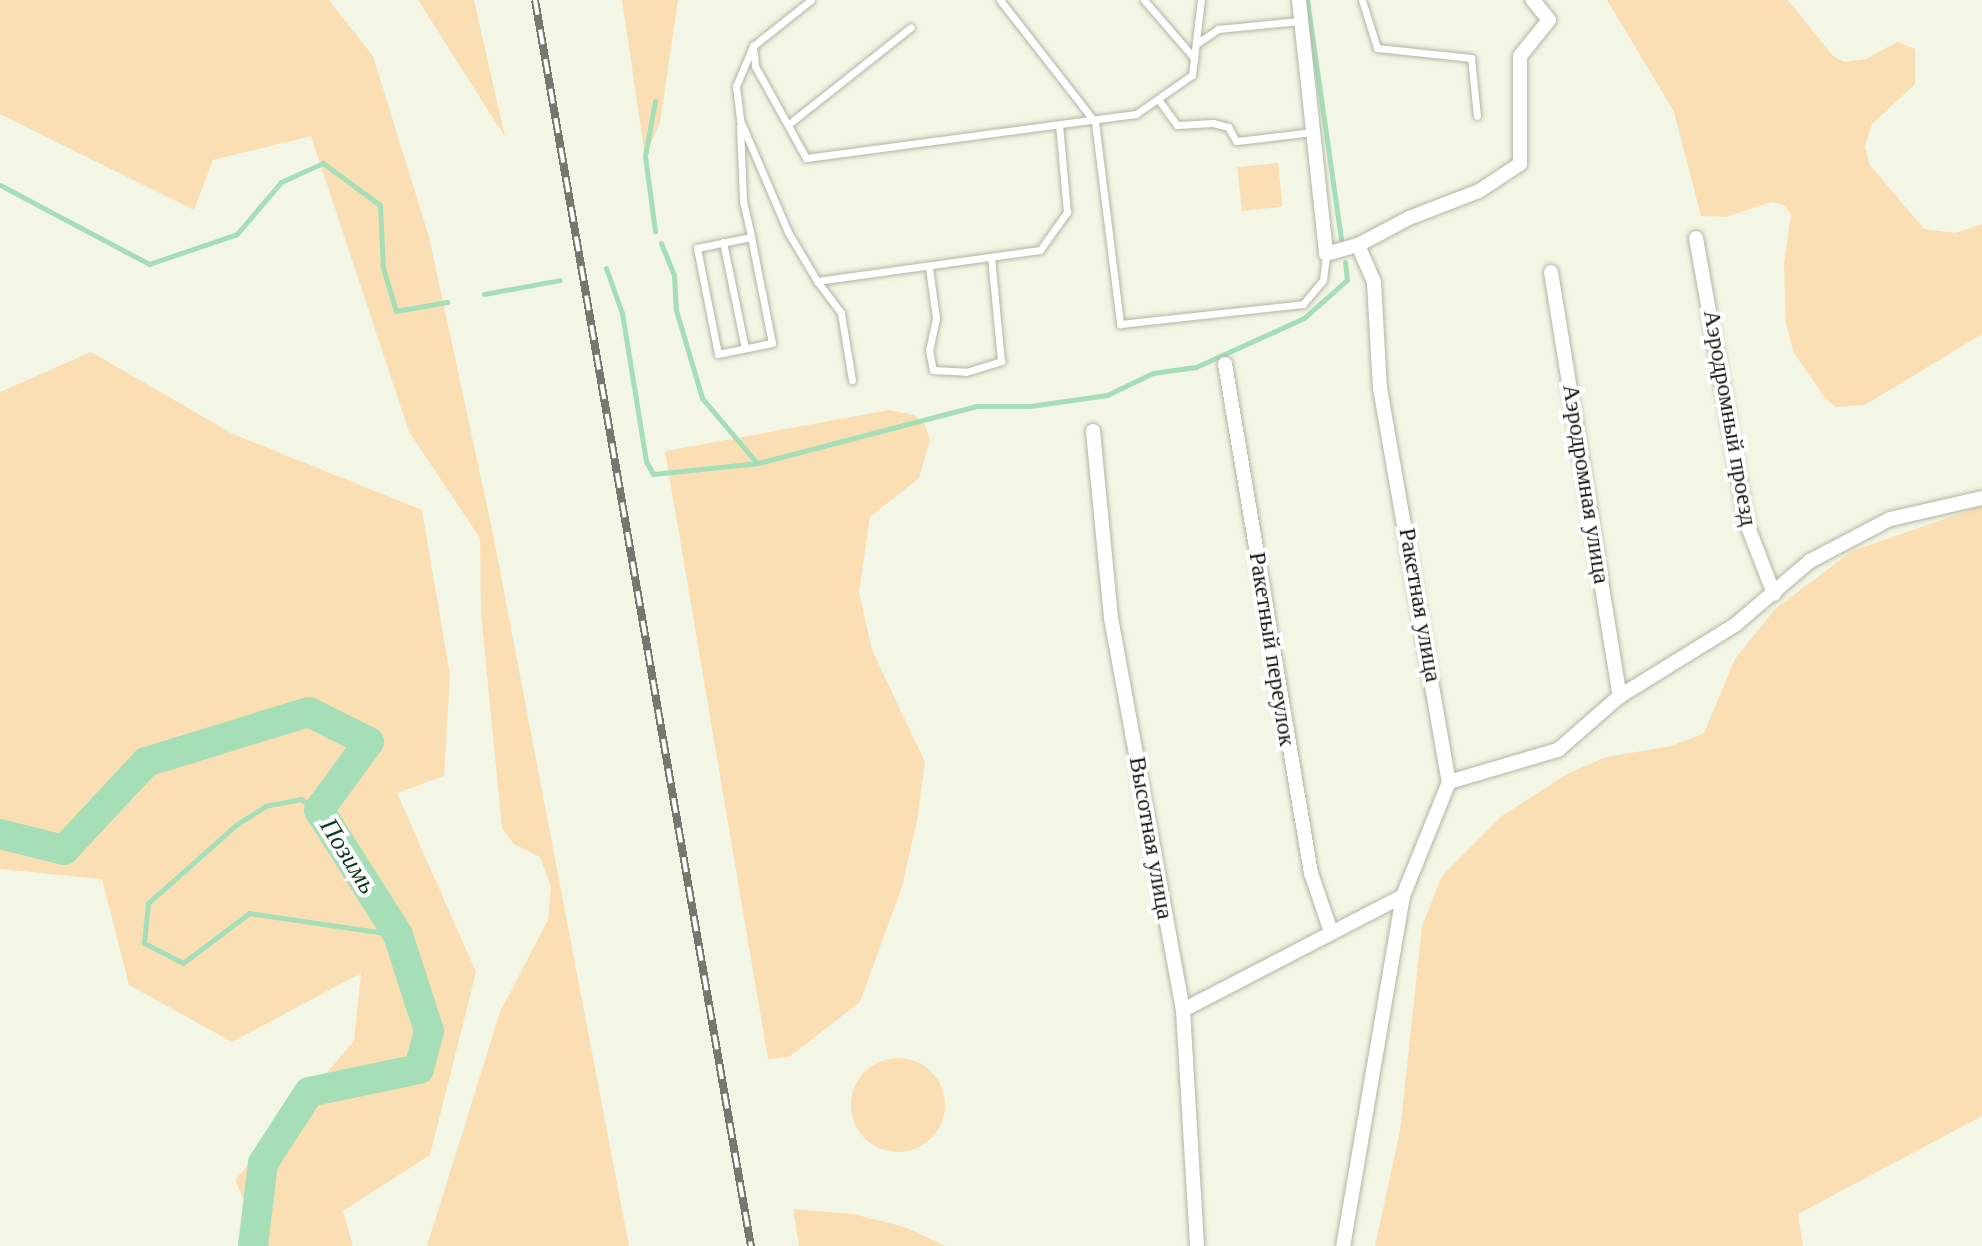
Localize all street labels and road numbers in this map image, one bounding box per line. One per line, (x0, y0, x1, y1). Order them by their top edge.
street label: Аэродромный проезд (1697, 308, 1763, 528)
street label: Аэродромная улица (1556, 382, 1616, 586)
street label: Ракетная улица (1392, 526, 1448, 684)
street label: Ракетный переулок (1242, 550, 1302, 748)
street label: Высотная улица (1123, 754, 1179, 922)

